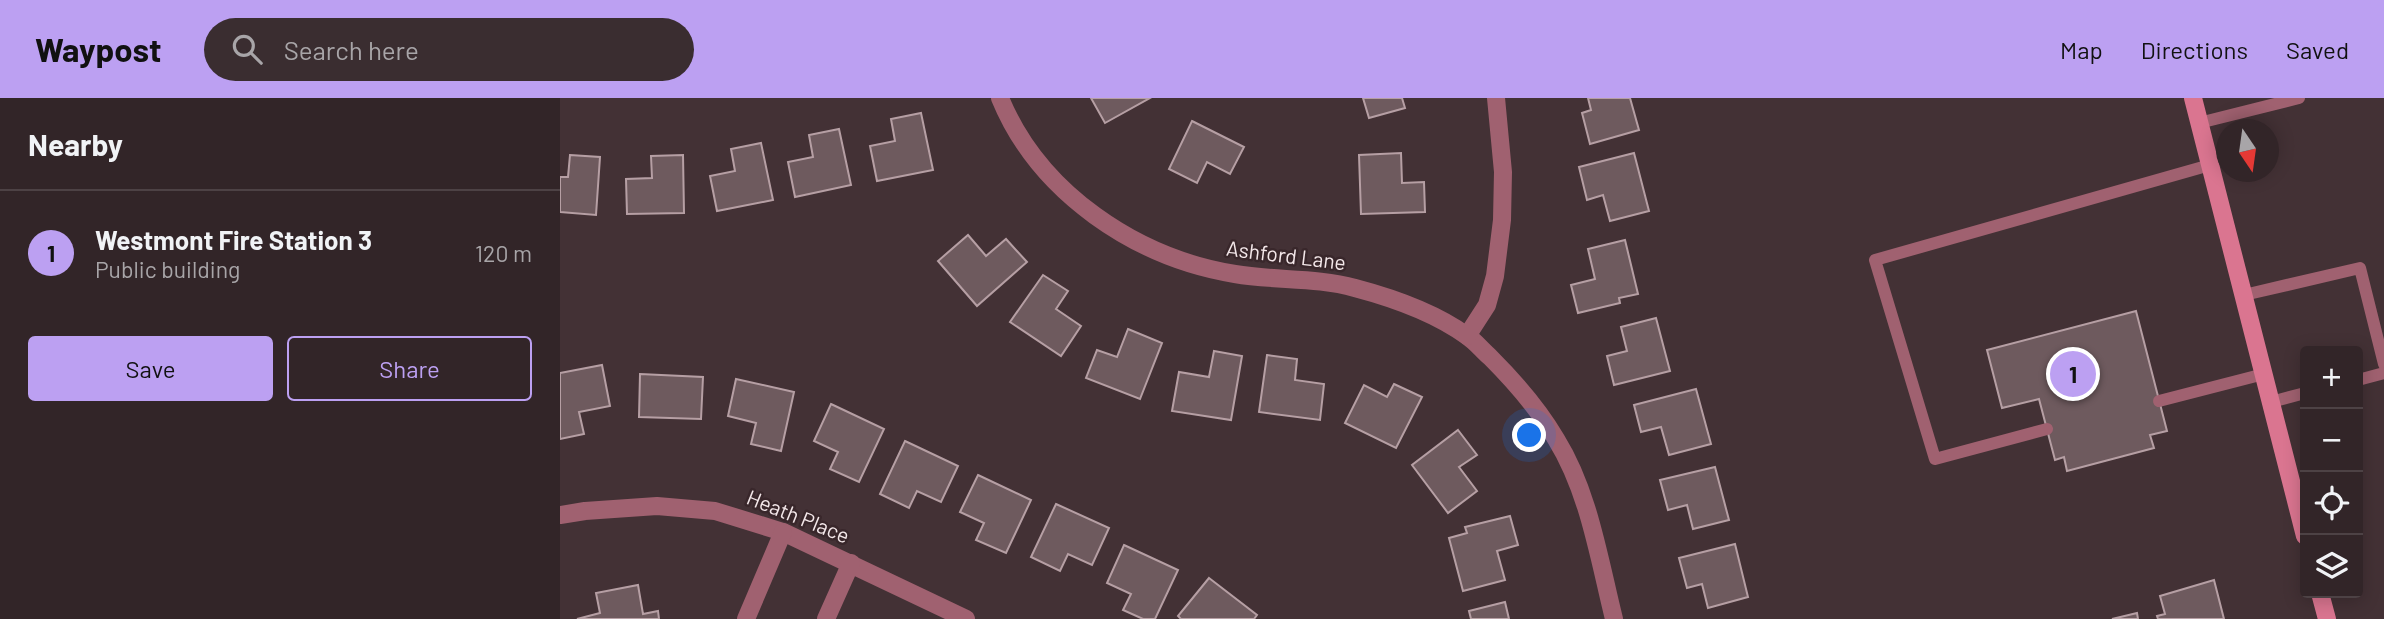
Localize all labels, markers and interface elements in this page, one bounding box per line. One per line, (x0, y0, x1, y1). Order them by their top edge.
search box (204, 18, 694, 81)
text: Waypost (35, 29, 162, 69)
icon: search (228, 30, 266, 68)
text: Search here (284, 34, 419, 65)
text: Map (2060, 35, 2103, 64)
text: Directions (2141, 35, 2248, 64)
text: Saved (2286, 35, 2349, 64)
north arrow (2216, 119, 2279, 182)
text: Nearby (28, 126, 123, 162)
text: Westmont Fire Station 3 (95, 224, 372, 255)
street label: Ashford Lane (1225, 235, 1347, 274)
text: 1 (47, 239, 55, 267)
text: 120 m (475, 239, 532, 267)
text: Public building (95, 255, 240, 283)
button: Save (28, 336, 273, 401)
button: Share (287, 336, 532, 401)
map controls (2300, 346, 2363, 598)
button: + (2300, 346, 2363, 409)
pin: 1 (2050, 348, 2096, 400)
button: − (2300, 409, 2363, 472)
your location (1512, 418, 1546, 452)
button: locate (2300, 472, 2363, 535)
street label: Heath Place (743, 484, 854, 548)
button: layers (2300, 535, 2363, 598)

